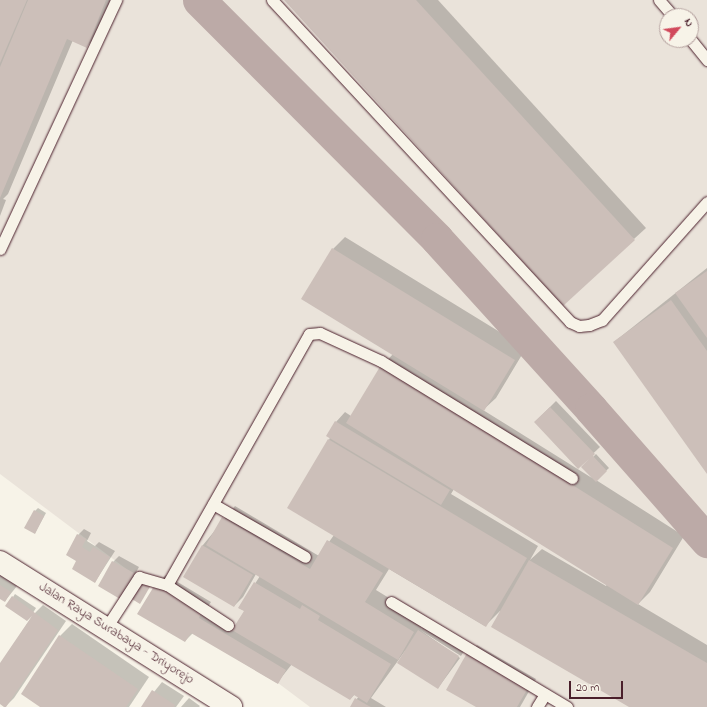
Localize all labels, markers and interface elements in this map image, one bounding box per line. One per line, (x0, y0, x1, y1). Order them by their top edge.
north arrow (659, 8, 699, 48)
text: N (680, 16, 697, 30)
street label: Jalan Raya Surabaya - Driyorejo (36, 580, 196, 688)
scale bar (571, 673, 625, 699)
text: 20 m (576, 679, 599, 697)

